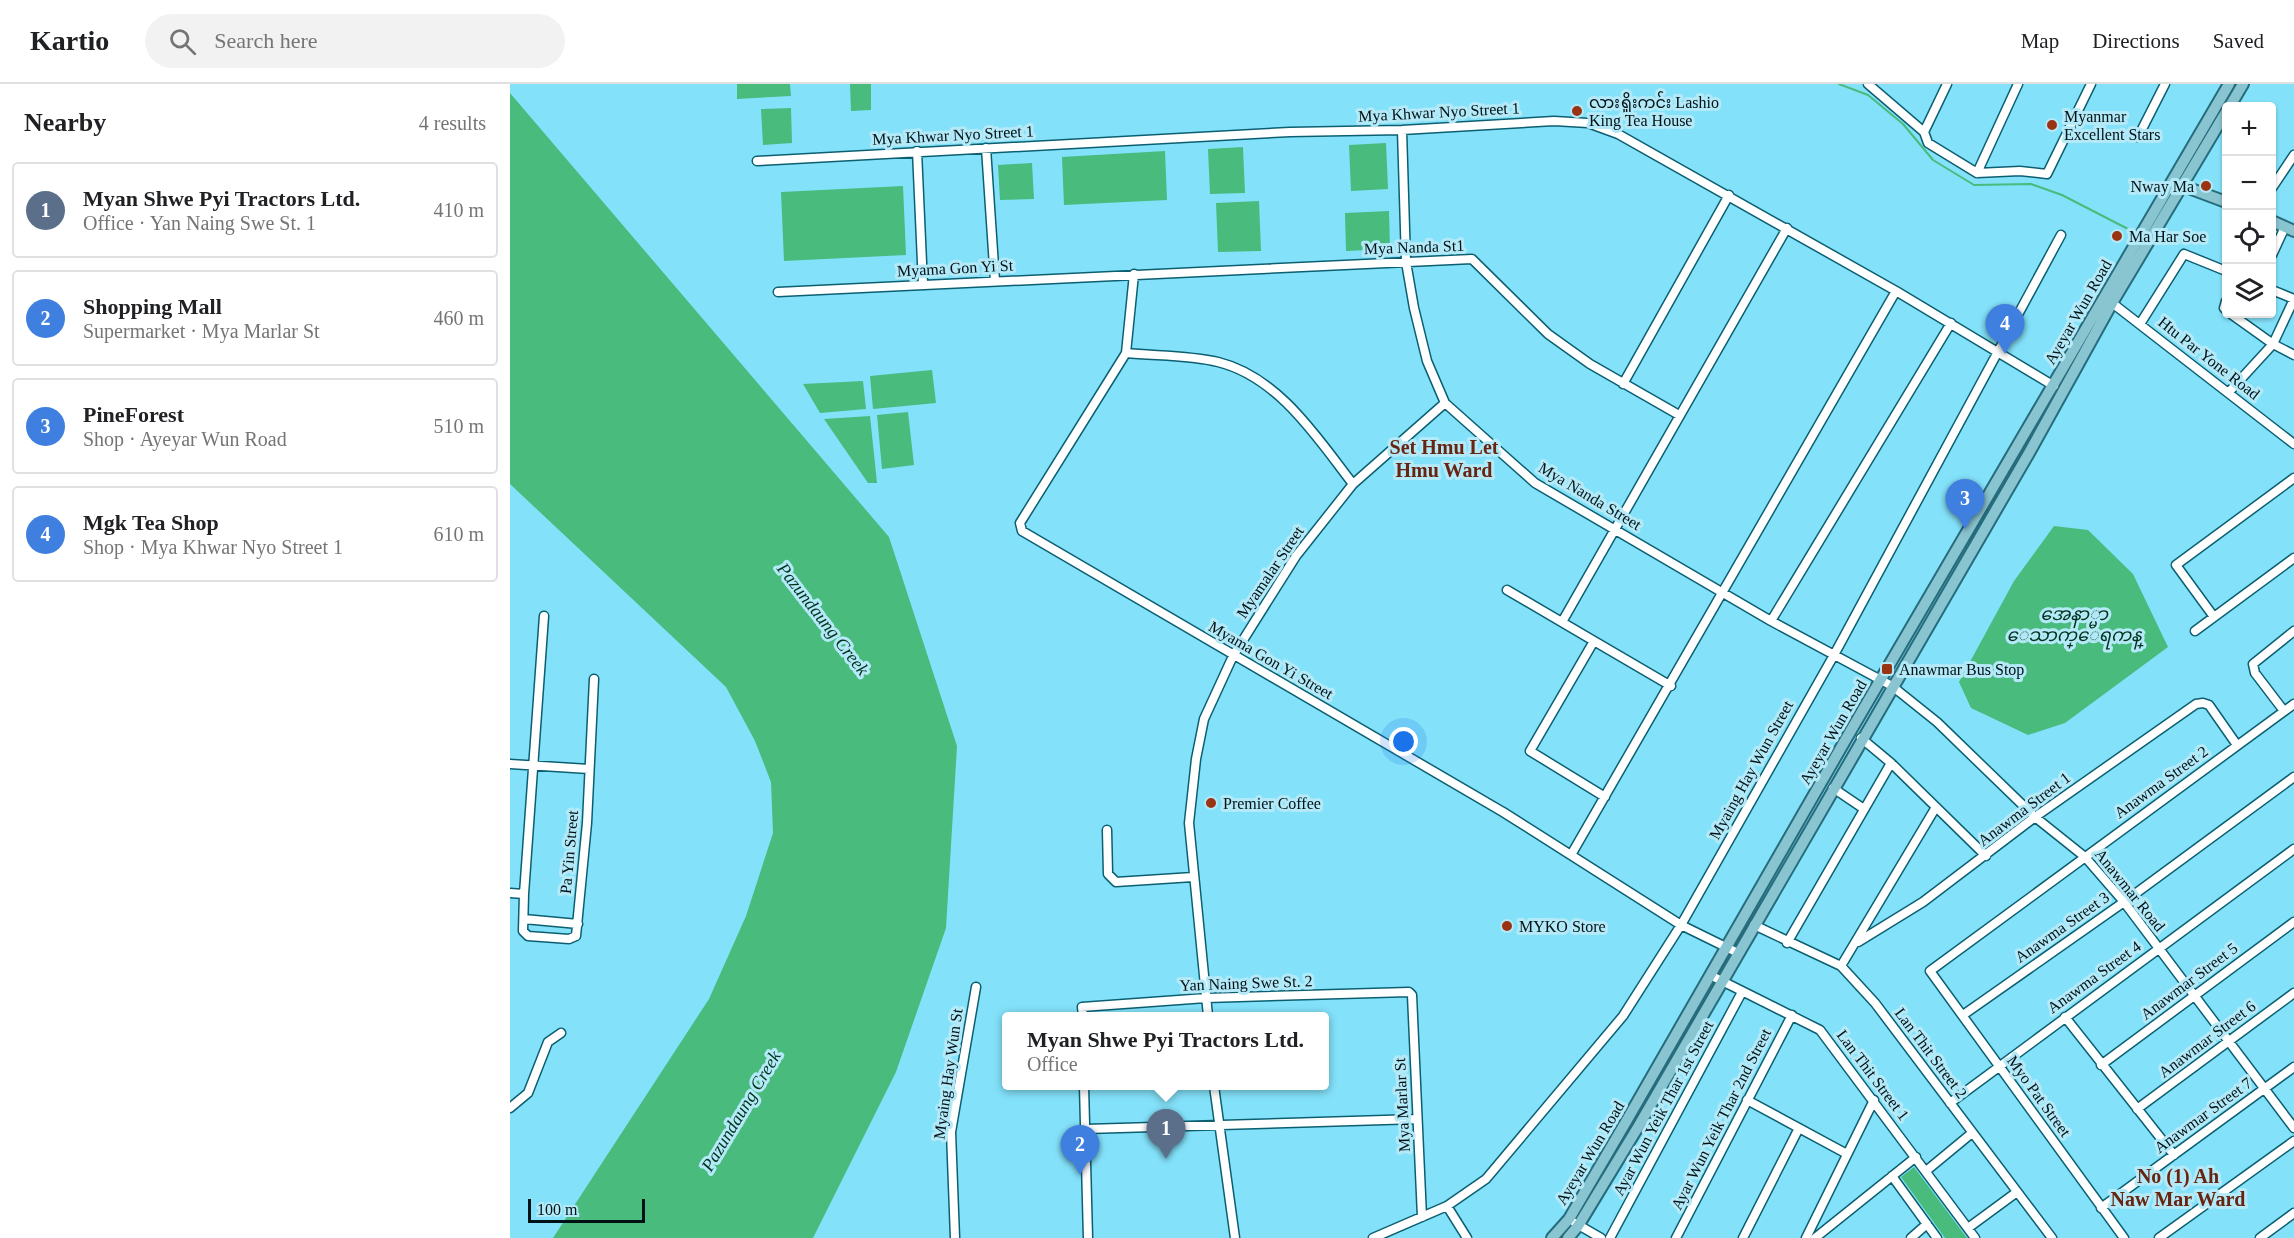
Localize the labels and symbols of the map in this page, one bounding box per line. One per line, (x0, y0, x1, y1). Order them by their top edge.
place label: လားရှိုးကင်း Lashio King Tea House (1589, 91, 1719, 130)
street label: Mya Khwar Nyo Street 1 (1358, 99, 1520, 126)
marker: လားရှိုးကင်း Lashio King Tea House (1570, 104, 1584, 118)
place label: Myanmar Excellent Stars (2064, 108, 2160, 143)
marker: Myanmar Excellent Stars (2045, 118, 2059, 132)
street label: Mya Khwar Nyo Street 1 (872, 122, 1034, 149)
place label: Nway Ma (2130, 178, 2194, 196)
marker: Nway Ma (2199, 179, 2213, 193)
place label: Ma Har Soe (2129, 228, 2206, 245)
marker: Ma Har Soe (2110, 229, 2124, 243)
street label: Mya Nanda St1 (1364, 237, 1465, 258)
street label: Myama Gon Yi St (896, 256, 1014, 281)
street label: Ayeyar Wun Road (2041, 257, 2116, 368)
pin: 4 (1986, 304, 2024, 354)
street label: Htu Par Yone Road (2155, 313, 2263, 403)
district label: Set Hmu Let Hmu Ward (1390, 436, 1499, 481)
street label: Mya Nanda Street (1535, 459, 1645, 534)
pin: 3 (1946, 480, 1984, 529)
street label: Myamalar Street (1233, 522, 1308, 622)
water label: Pazundaung Creek (772, 558, 874, 680)
water label: အေနာ္မာ ေသာက္ေရကန္ (2006, 604, 2144, 650)
street label: Myama Gon Yi Street (1206, 618, 1336, 704)
place label: Anawmar Bus Stop (1899, 661, 2024, 679)
marker: Anawmar Bus Stop (1880, 662, 1894, 676)
street label: Ayeyar Wun Road (1796, 677, 1871, 788)
street label: Myaing Hay Wun Street (1706, 697, 1797, 843)
your location (1389, 727, 1418, 756)
street label: Anawma Street 2 (2111, 742, 2211, 822)
street label: Anawma Street 1 (1975, 769, 2073, 849)
place label: Premier Coffee (1223, 795, 1321, 812)
marker: Premier Coffee (1204, 796, 1218, 810)
street label: Pa Yin Street (557, 809, 581, 895)
street label: Anawmar Road (2092, 845, 2168, 935)
street label: Anawma Street 3 (2012, 888, 2112, 966)
place label: MYKO Store (1519, 918, 1606, 935)
marker: MYKO Store (1500, 919, 1514, 933)
street label: Anawma Street 4 (2044, 937, 2144, 1017)
street label: Anawmar Street 5 (2137, 939, 2241, 1023)
street label: Yan Naing Swe St. 2 (1179, 972, 1313, 995)
street label: Anawmar Street 6 (2155, 997, 2259, 1081)
street label: Lan Thit Street 2 (1892, 1005, 1970, 1101)
street label: Myaing Hay Wun St (930, 1007, 967, 1141)
street label: Ayar Wun Yeik Thar 1st Street (1610, 1017, 1718, 1199)
street label: Ayar Wun Yeik Thar 2nd Street (1668, 1025, 1775, 1213)
street label: Lan Thit Street 1 (1834, 1027, 1912, 1123)
water label: Pazundaung Creek (697, 1046, 785, 1176)
street label: Myo Pat Street (2003, 1052, 2074, 1141)
street label: Mya Marlar St (1391, 1057, 1414, 1152)
street label: Anawmar Street 7 (2151, 1074, 2255, 1156)
street label: Ayeyar Wun Road (1552, 1098, 1628, 1208)
pin: 1 (1146, 1110, 1186, 1159)
pin: 2 (1060, 1126, 1100, 1175)
district label: No (1) Ah Naw Mar Ward (2111, 1165, 2245, 1210)
scale bar (528, 1196, 645, 1224)

